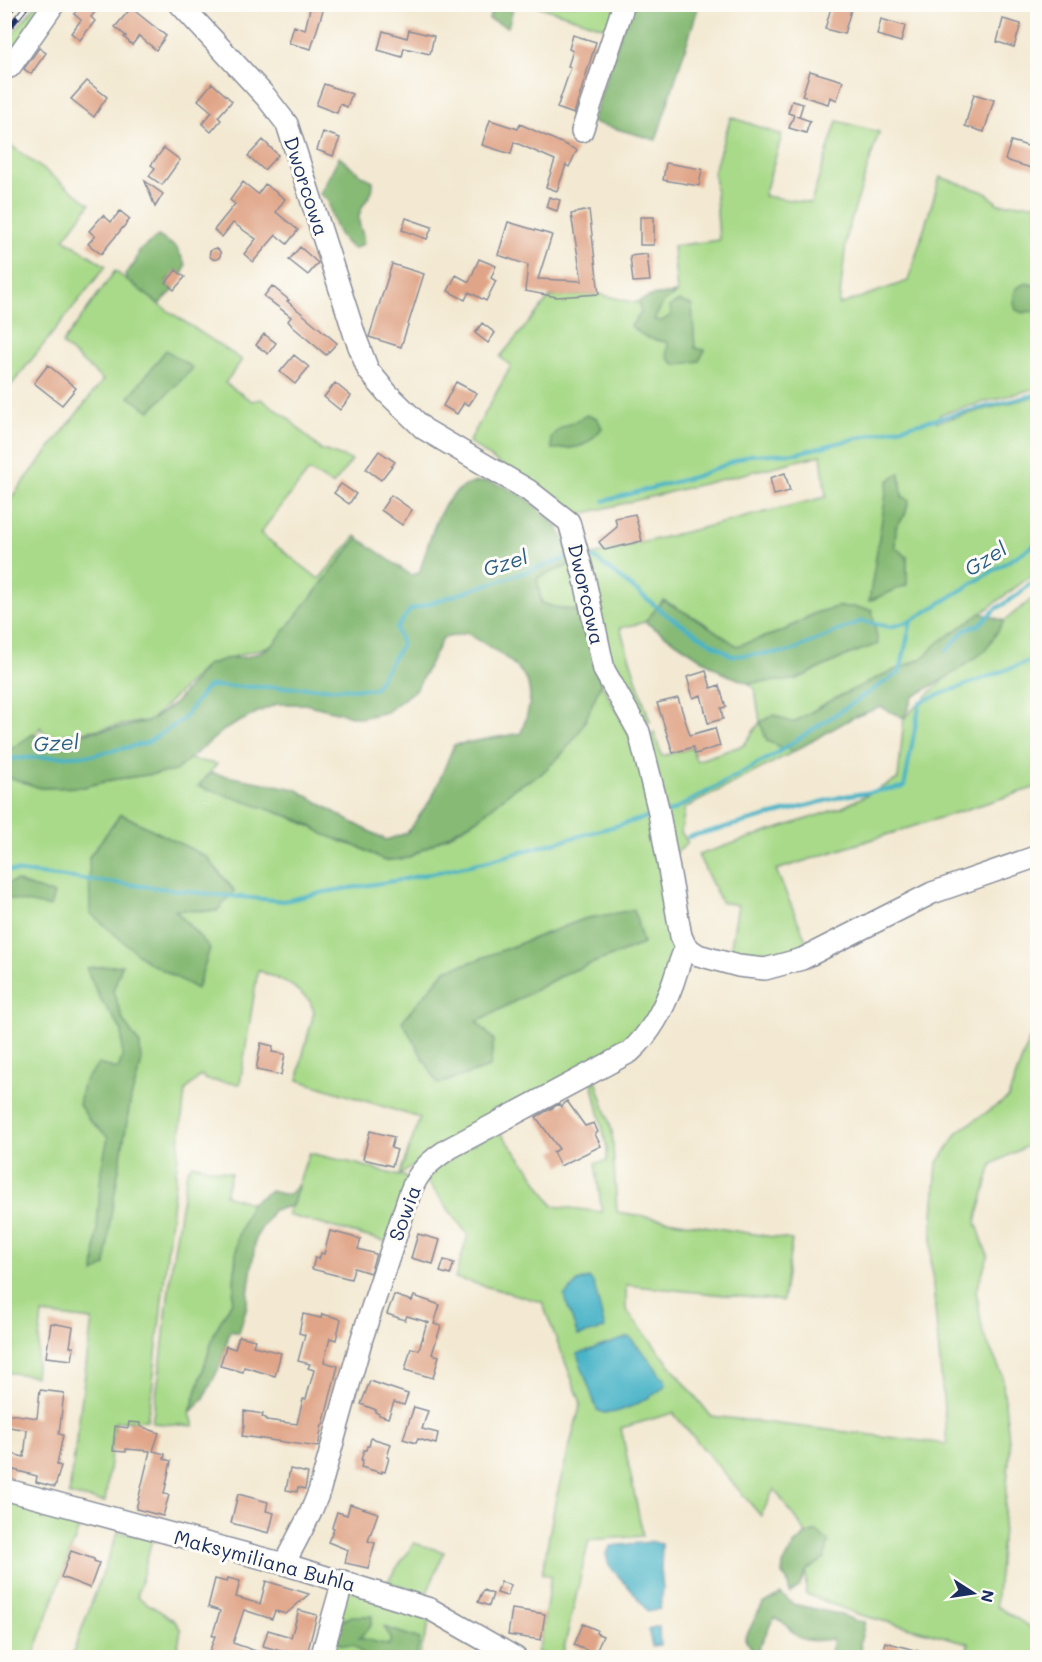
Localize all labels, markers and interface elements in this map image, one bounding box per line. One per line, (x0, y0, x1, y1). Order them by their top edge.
street label: Dworcowa (279, 133, 335, 239)
water label: Gzel (959, 534, 1012, 582)
street label: Dworcowa (563, 541, 611, 647)
water label: Gzel (479, 542, 532, 582)
water label: Gzel (33, 727, 80, 757)
street label: Sowia (382, 1182, 426, 1244)
street label: Maksymiliana Buhla (171, 1523, 359, 1597)
north arrow (943, 1563, 1003, 1623)
text: N (977, 1588, 1000, 1604)

